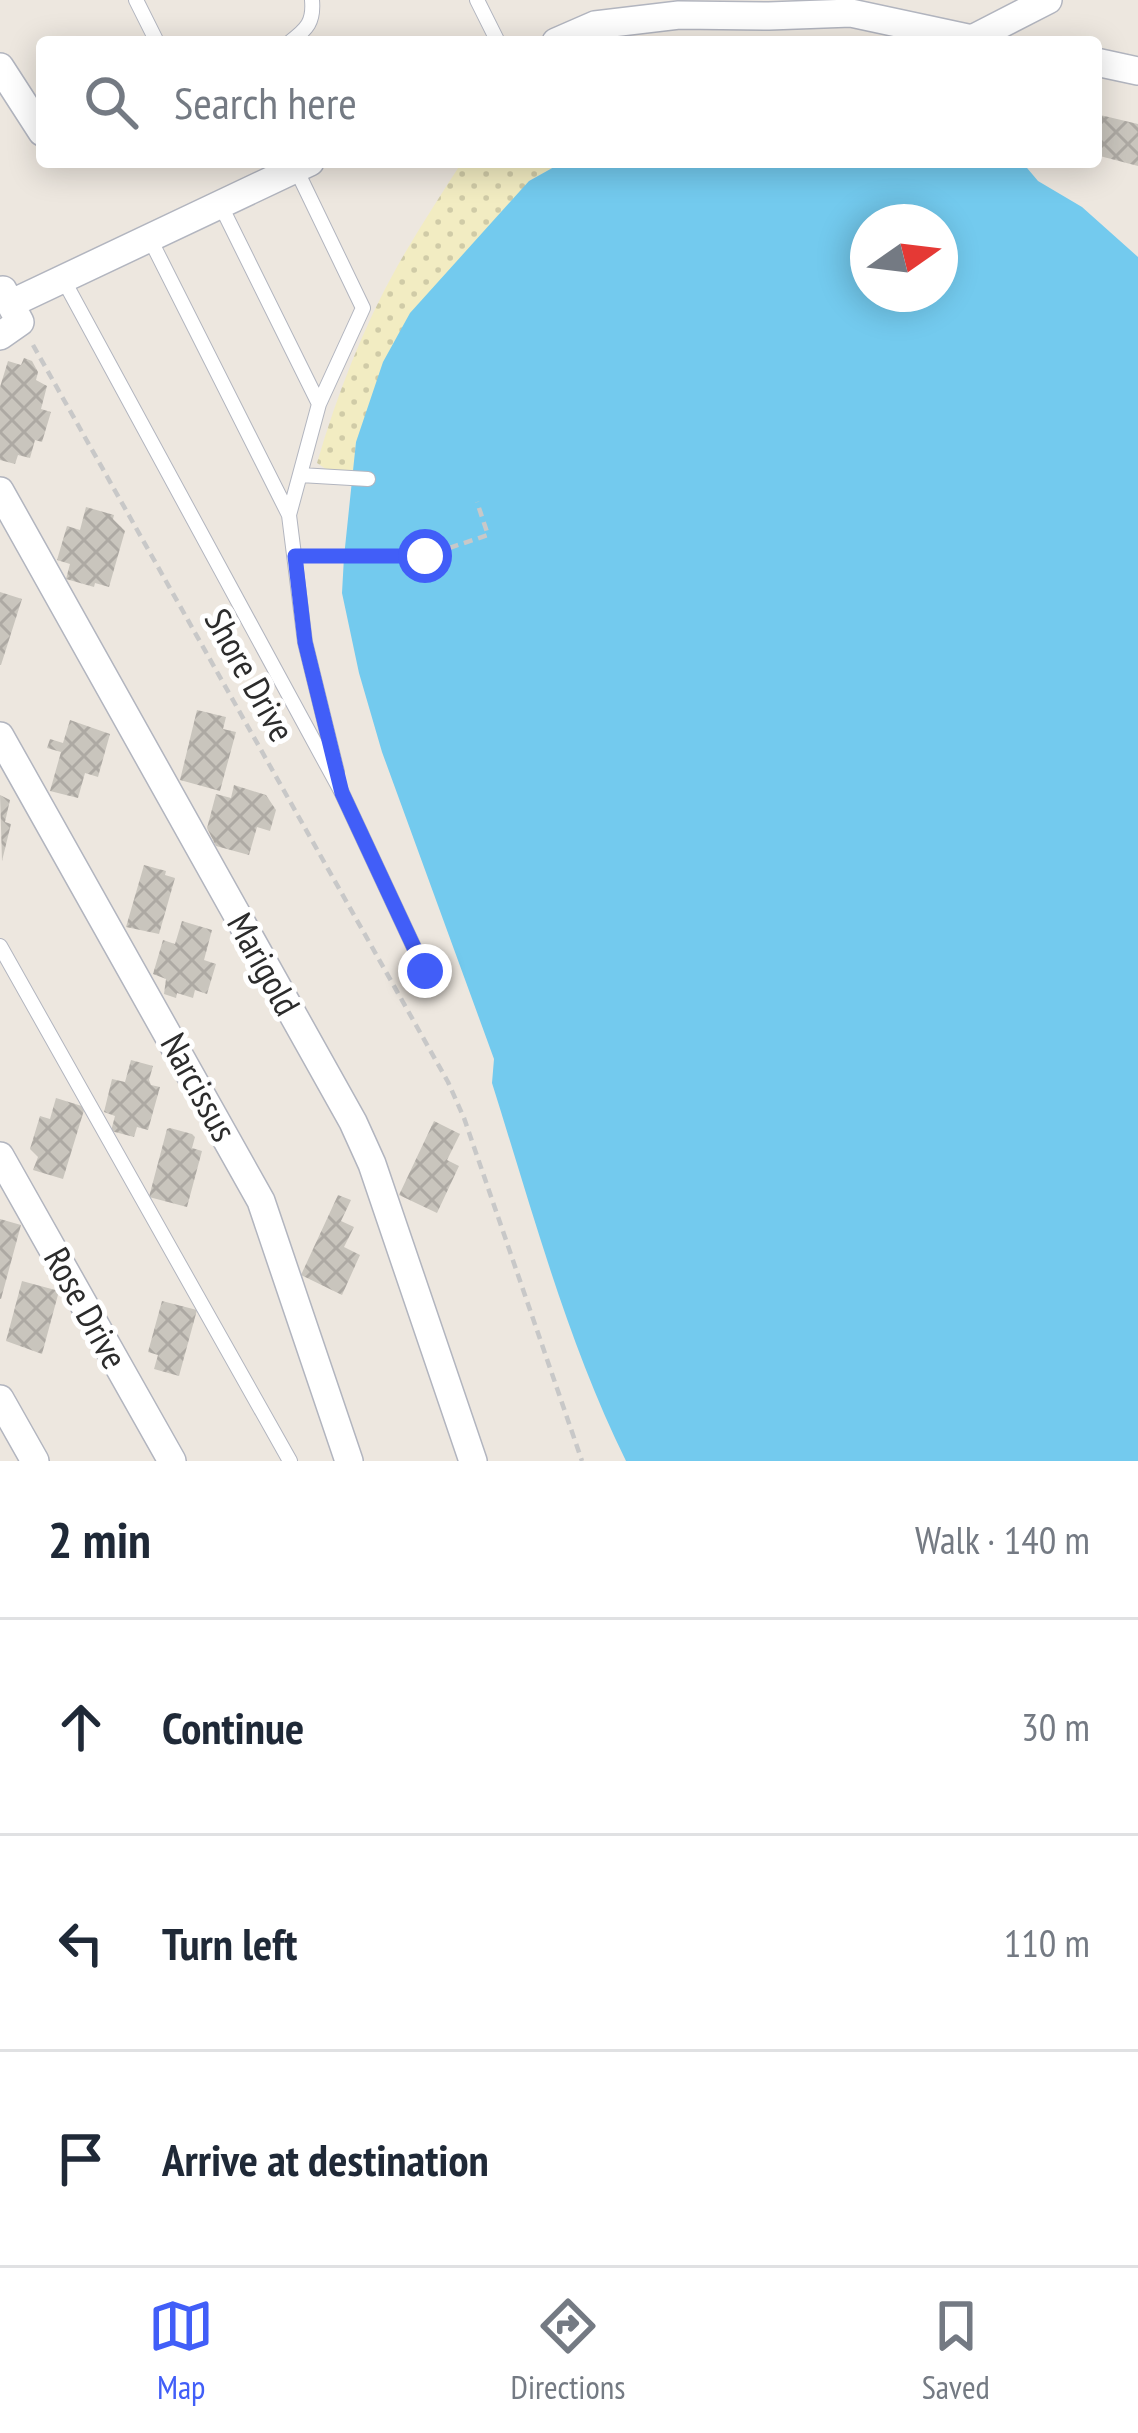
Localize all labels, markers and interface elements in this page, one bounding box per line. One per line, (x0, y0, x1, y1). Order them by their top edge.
search box (36, 36, 1102, 168)
icon: search (78, 69, 144, 135)
text: Search here (174, 73, 357, 131)
north arrow (850, 204, 958, 312)
route start (398, 529, 452, 583)
street label: Shore Drive (195, 600, 306, 749)
street label: Marigold (217, 904, 312, 1023)
route end (398, 944, 452, 998)
street label: Narcissus (151, 1024, 248, 1149)
street label: Rose Drive (34, 1239, 139, 1377)
text: 2 min (48, 1506, 151, 1572)
text: Walk · 140 m (915, 1514, 1090, 1565)
icon: ahead (48, 1694, 114, 1760)
text: Continue (162, 1698, 304, 1756)
text: 30 m (1021, 1701, 1090, 1752)
icon: left (48, 1910, 114, 1976)
text: Turn left (162, 1914, 297, 1972)
text: 110 m (1004, 1917, 1090, 1968)
icon: arrive (48, 2126, 114, 2192)
text: Arrive at destination (162, 2130, 489, 2188)
tab: Map (148, 2293, 214, 2408)
tab: Directions (511, 2293, 625, 2408)
tab: Saved (922, 2293, 990, 2408)

